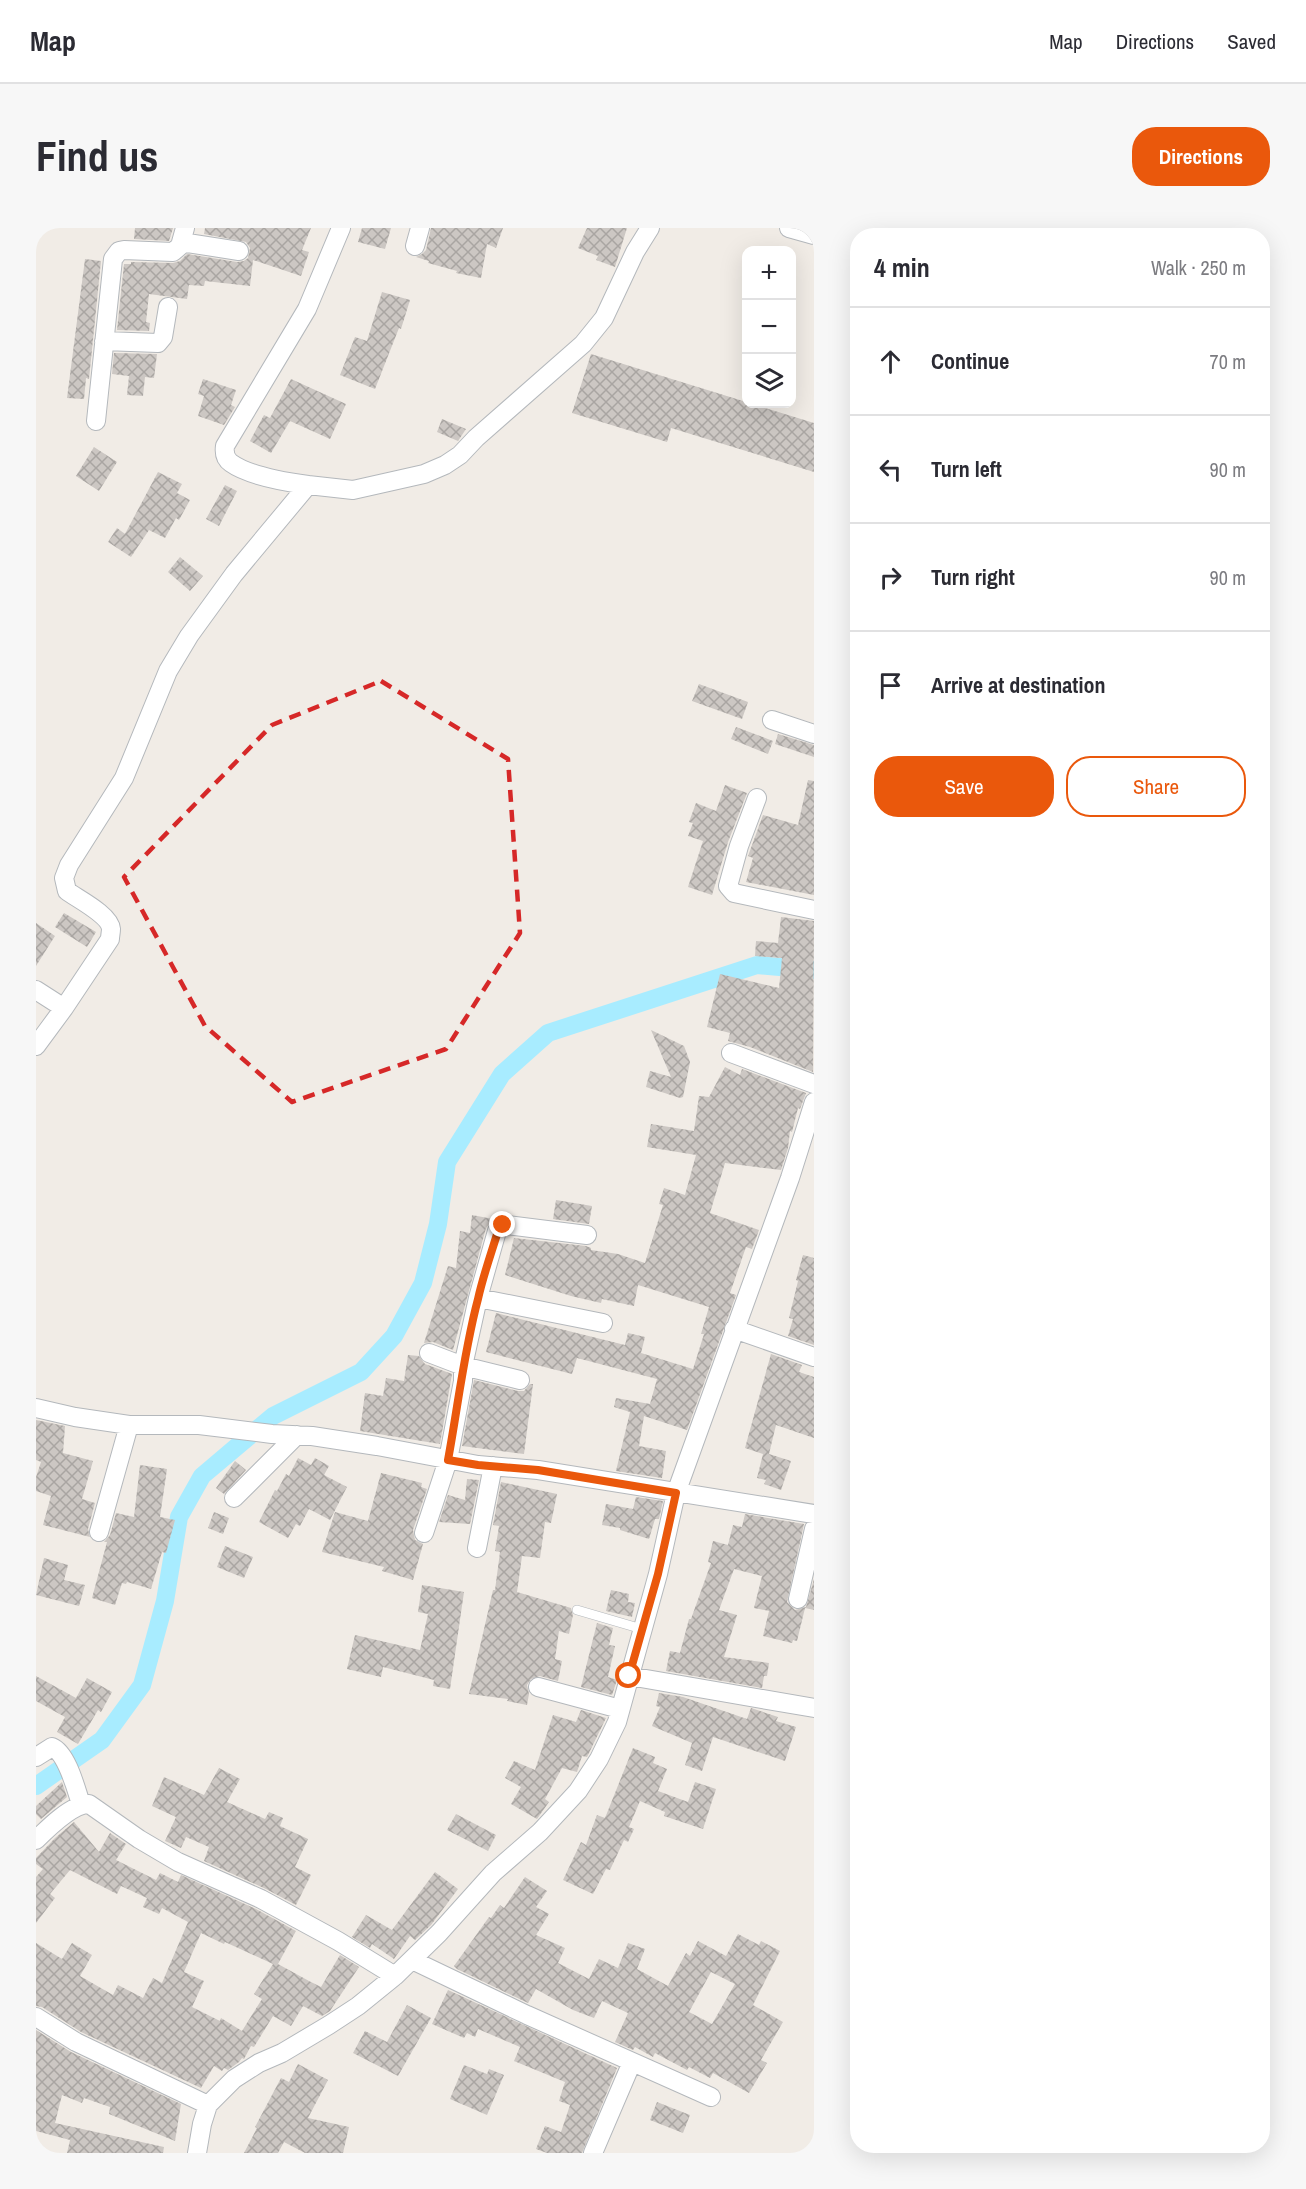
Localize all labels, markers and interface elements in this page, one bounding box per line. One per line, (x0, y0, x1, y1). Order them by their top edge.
text: Map (30, 22, 76, 60)
text: Map (1049, 27, 1083, 56)
text: Directions (1116, 27, 1194, 56)
text: Saved (1227, 27, 1276, 56)
button: Directions (1132, 127, 1270, 186)
text: Find us (36, 128, 158, 184)
map controls (742, 246, 796, 408)
button: + (742, 246, 796, 300)
text: 4 min (874, 250, 930, 285)
text: Walk · 250 m (1151, 254, 1246, 281)
button: − (742, 300, 796, 354)
icon: ahead (874, 345, 907, 378)
text: Continue (931, 346, 1009, 376)
text: 70 m (1210, 348, 1246, 375)
button: layers (742, 354, 796, 408)
icon: left (874, 453, 907, 486)
text: Turn left (931, 454, 1002, 484)
text: 90 m (1210, 456, 1246, 483)
icon: right (874, 561, 907, 594)
text: Turn right (931, 562, 1015, 592)
text: 90 m (1210, 564, 1246, 591)
icon: arrive (874, 669, 907, 702)
text: Arrive at destination (931, 670, 1105, 700)
button: Save (874, 756, 1054, 817)
button: Share (1066, 756, 1246, 817)
route end (489, 1211, 515, 1237)
route start (615, 1662, 641, 1688)

